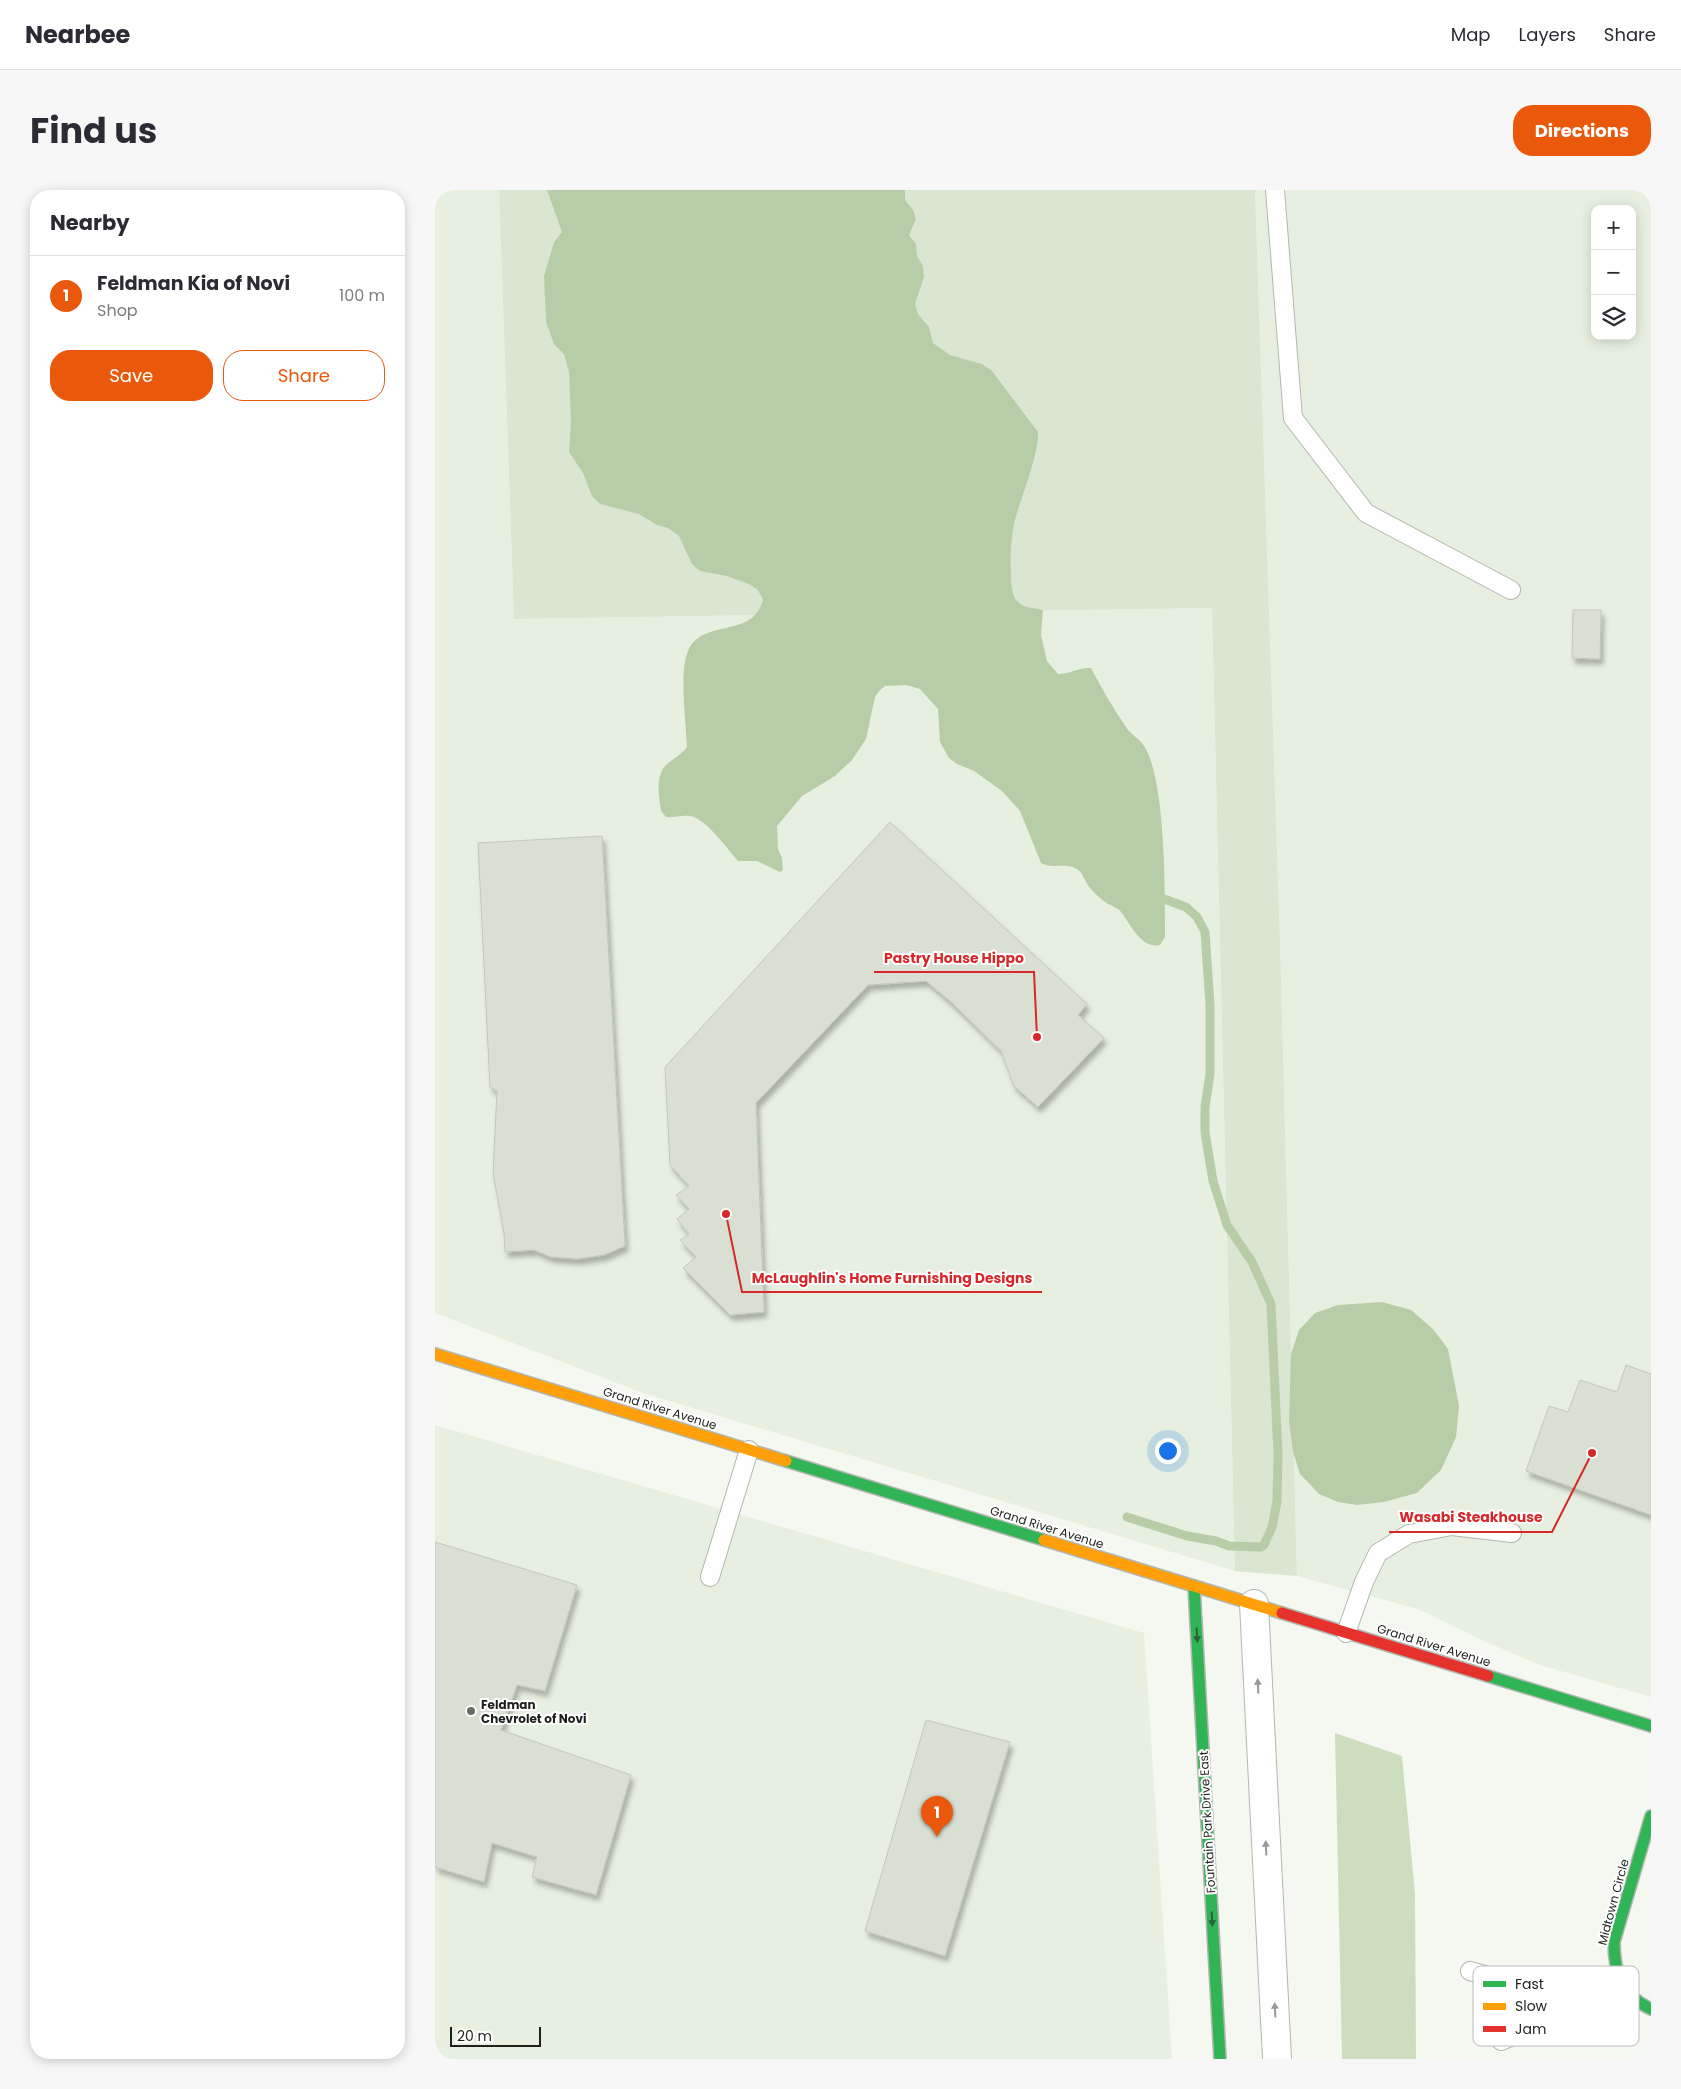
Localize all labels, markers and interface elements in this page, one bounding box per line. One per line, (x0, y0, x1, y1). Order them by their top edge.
text: Nearbee (25, 18, 130, 51)
text: Map (1451, 22, 1491, 47)
text: Layers (1519, 22, 1576, 47)
text: Share (1604, 22, 1656, 47)
button: Directions (1513, 105, 1651, 156)
text: Find us (30, 106, 157, 155)
map controls (1591, 205, 1636, 340)
button: + (1591, 205, 1636, 250)
text: Nearby (50, 208, 130, 237)
button: − (1591, 250, 1636, 295)
text: Feldman Kia of Novi (97, 270, 290, 297)
text: 1 (63, 284, 69, 307)
text: 100 m (339, 284, 385, 307)
button: layers (1591, 295, 1636, 340)
text: Shop (97, 299, 138, 322)
button: Save (50, 350, 213, 401)
button: Share (223, 350, 385, 401)
callout: Pastry House Hippo (874, 943, 1034, 972)
text: Pastry House Hippo (884, 948, 1024, 968)
callout: McLaughlin's Home Furnishing Designs (742, 1263, 1042, 1292)
text: McLaughlin's Home Furnishing Designs (752, 1268, 1032, 1288)
street label: Grand River Avenue (601, 1383, 719, 1433)
your location (1155, 1438, 1181, 1464)
street label: Grand River Avenue (988, 1502, 1106, 1552)
callout: Wasabi Steakhouse (1389, 1503, 1552, 1532)
text: Wasabi Steakhouse (1399, 1507, 1543, 1527)
street label: Grand River Avenue (1375, 1620, 1493, 1670)
one-way arrow (1193, 1627, 1201, 1643)
one-way arrow (1253, 1677, 1261, 1693)
place label: Feldman Chevrolet of Novi (481, 1696, 587, 1727)
marker: Feldman Chevrolet of Novi (465, 1705, 477, 1717)
street label: Fountain Park Drive East (1195, 1750, 1219, 1894)
pin: 1 (921, 1796, 953, 1837)
one-way arrow (1262, 1840, 1270, 1856)
street label: Midtown Circle (1593, 1857, 1633, 1947)
one-way arrow (1209, 1911, 1217, 1927)
legend (1473, 1966, 1639, 2046)
text: Fast (1515, 1974, 1544, 1994)
text: Slow (1515, 1996, 1548, 2016)
one-way arrow (1270, 2002, 1278, 2018)
text: Jam (1515, 2019, 1546, 2039)
scale bar (450, 2024, 541, 2047)
text: 20 m (457, 2026, 492, 2046)

